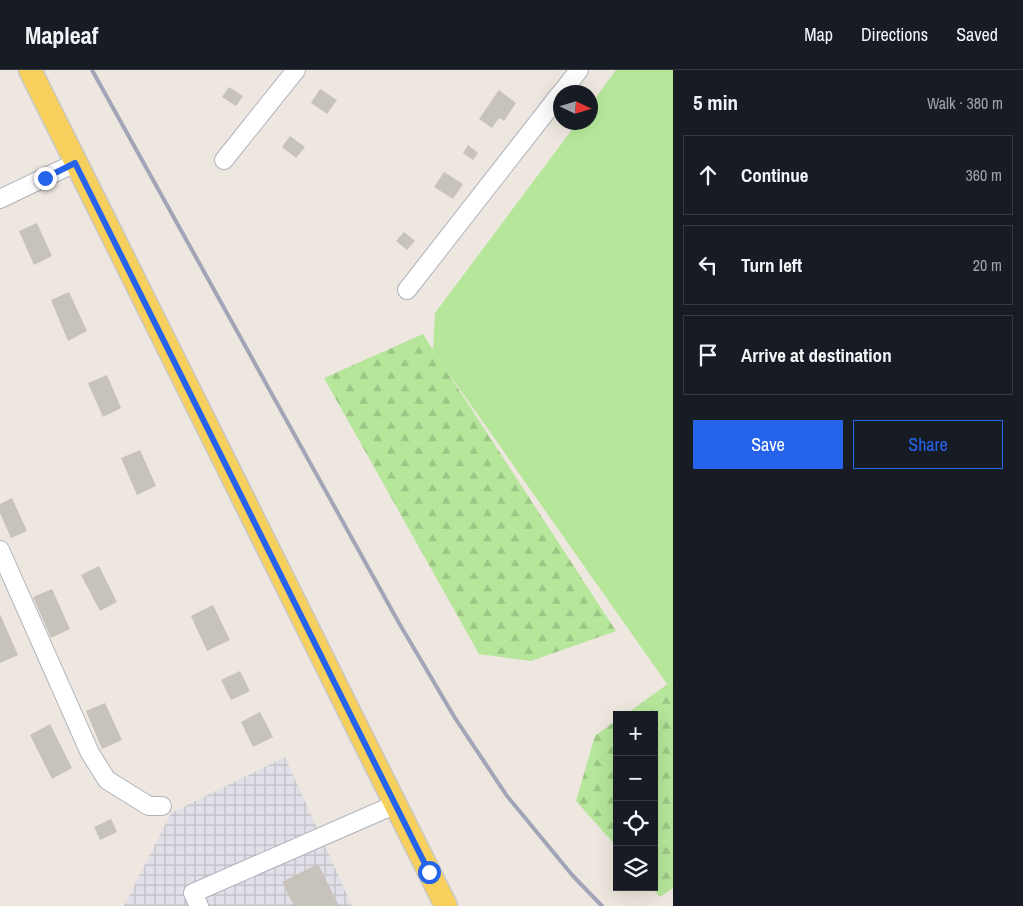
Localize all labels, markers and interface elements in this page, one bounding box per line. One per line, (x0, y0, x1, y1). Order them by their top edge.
text: Mapleaf (25, 19, 98, 51)
text: Map (804, 22, 833, 47)
text: Directions (861, 22, 928, 47)
text: Saved (956, 22, 998, 47)
north arrow (553, 85, 598, 130)
text: 5 min (693, 88, 738, 117)
text: Walk · 380 m (927, 92, 1003, 114)
icon: ahead (694, 161, 722, 189)
text: Continue (741, 162, 809, 188)
text: 360 m (966, 164, 1002, 186)
route end (34, 167, 57, 190)
icon: left (694, 251, 722, 279)
text: Turn left (741, 252, 802, 278)
text: 20 m (973, 254, 1002, 276)
icon: arrive (694, 341, 722, 369)
text: Arrive at destination (741, 342, 892, 368)
button: Save (693, 420, 843, 469)
button: Share (853, 420, 1003, 469)
map controls (613, 711, 658, 891)
button: + (613, 711, 658, 756)
button: − (613, 756, 658, 801)
button: locate (613, 801, 658, 846)
button: layers (613, 846, 658, 891)
route start (418, 861, 441, 884)

